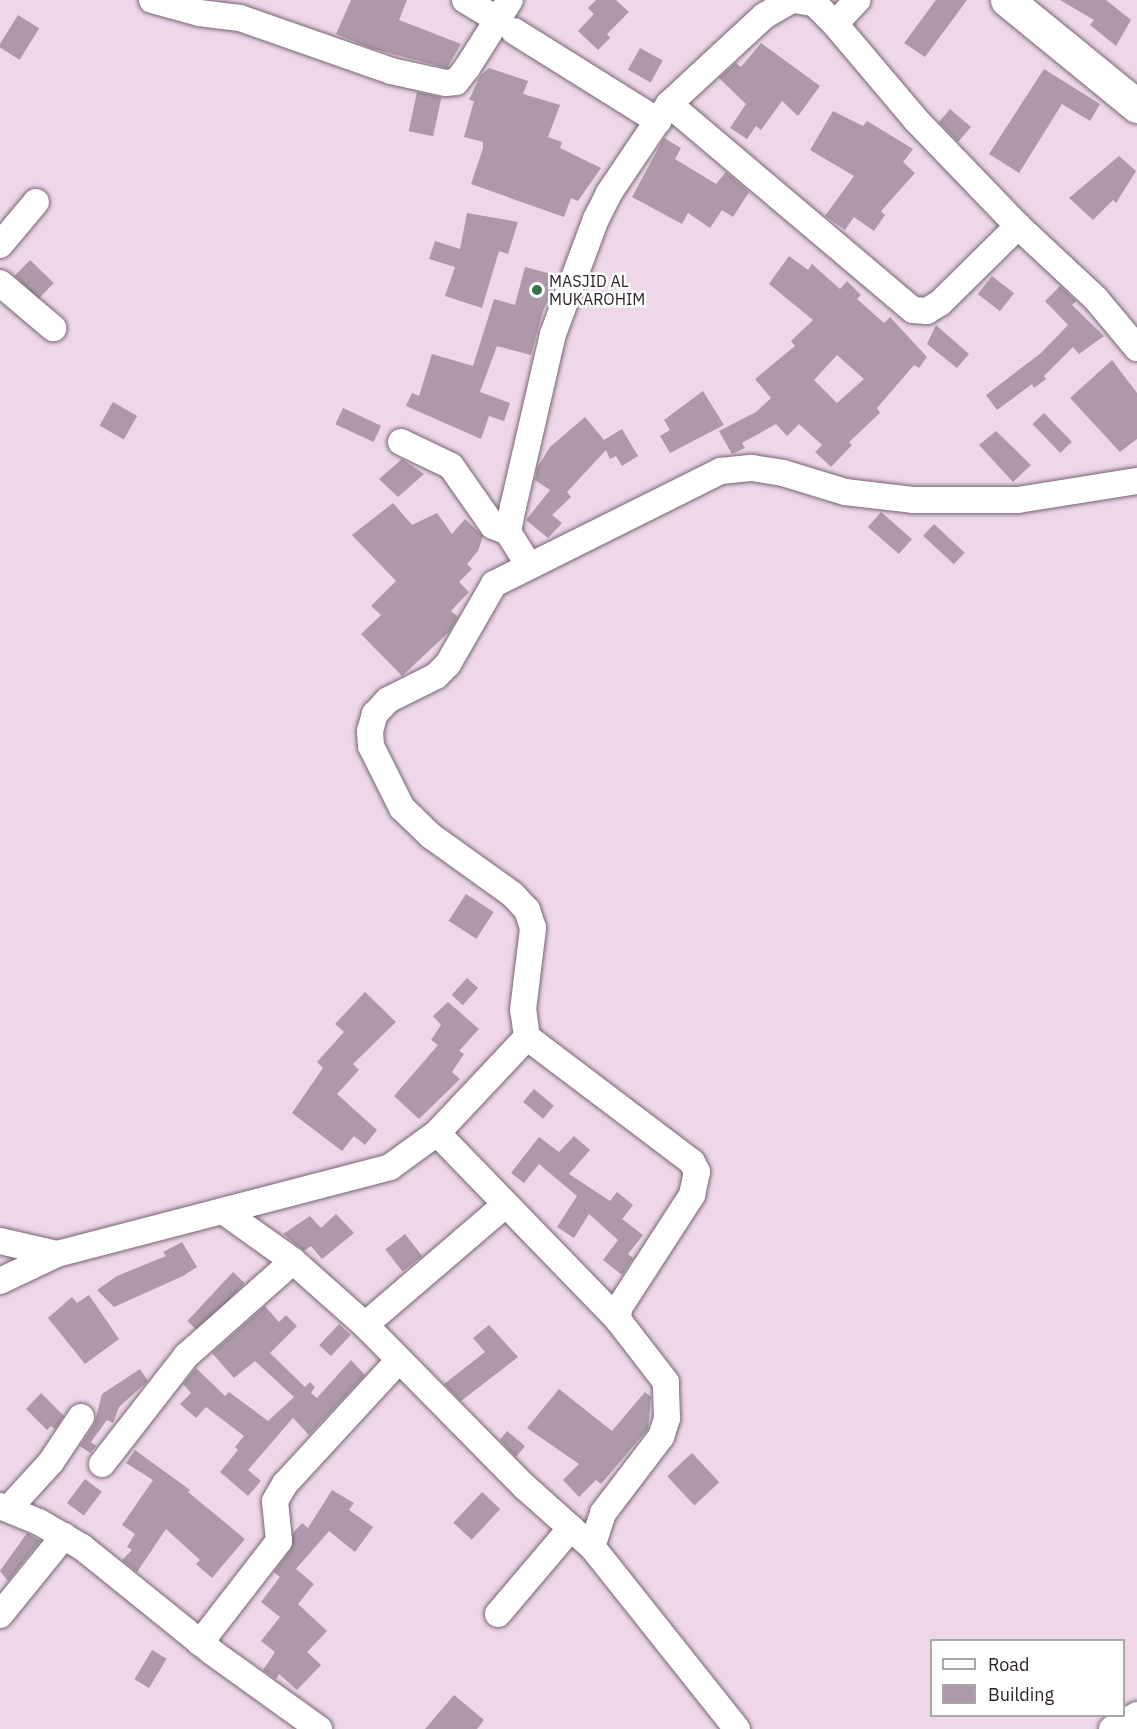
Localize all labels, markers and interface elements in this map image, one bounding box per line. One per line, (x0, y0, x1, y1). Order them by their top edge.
place label: MASJID AL MUKAROHIM (549, 271, 645, 309)
marker: MASJID AL MUKAROHIM (530, 283, 544, 297)
legend (930, 1639, 1125, 1717)
text: Road (988, 1653, 1029, 1676)
text: Building (988, 1683, 1054, 1706)

